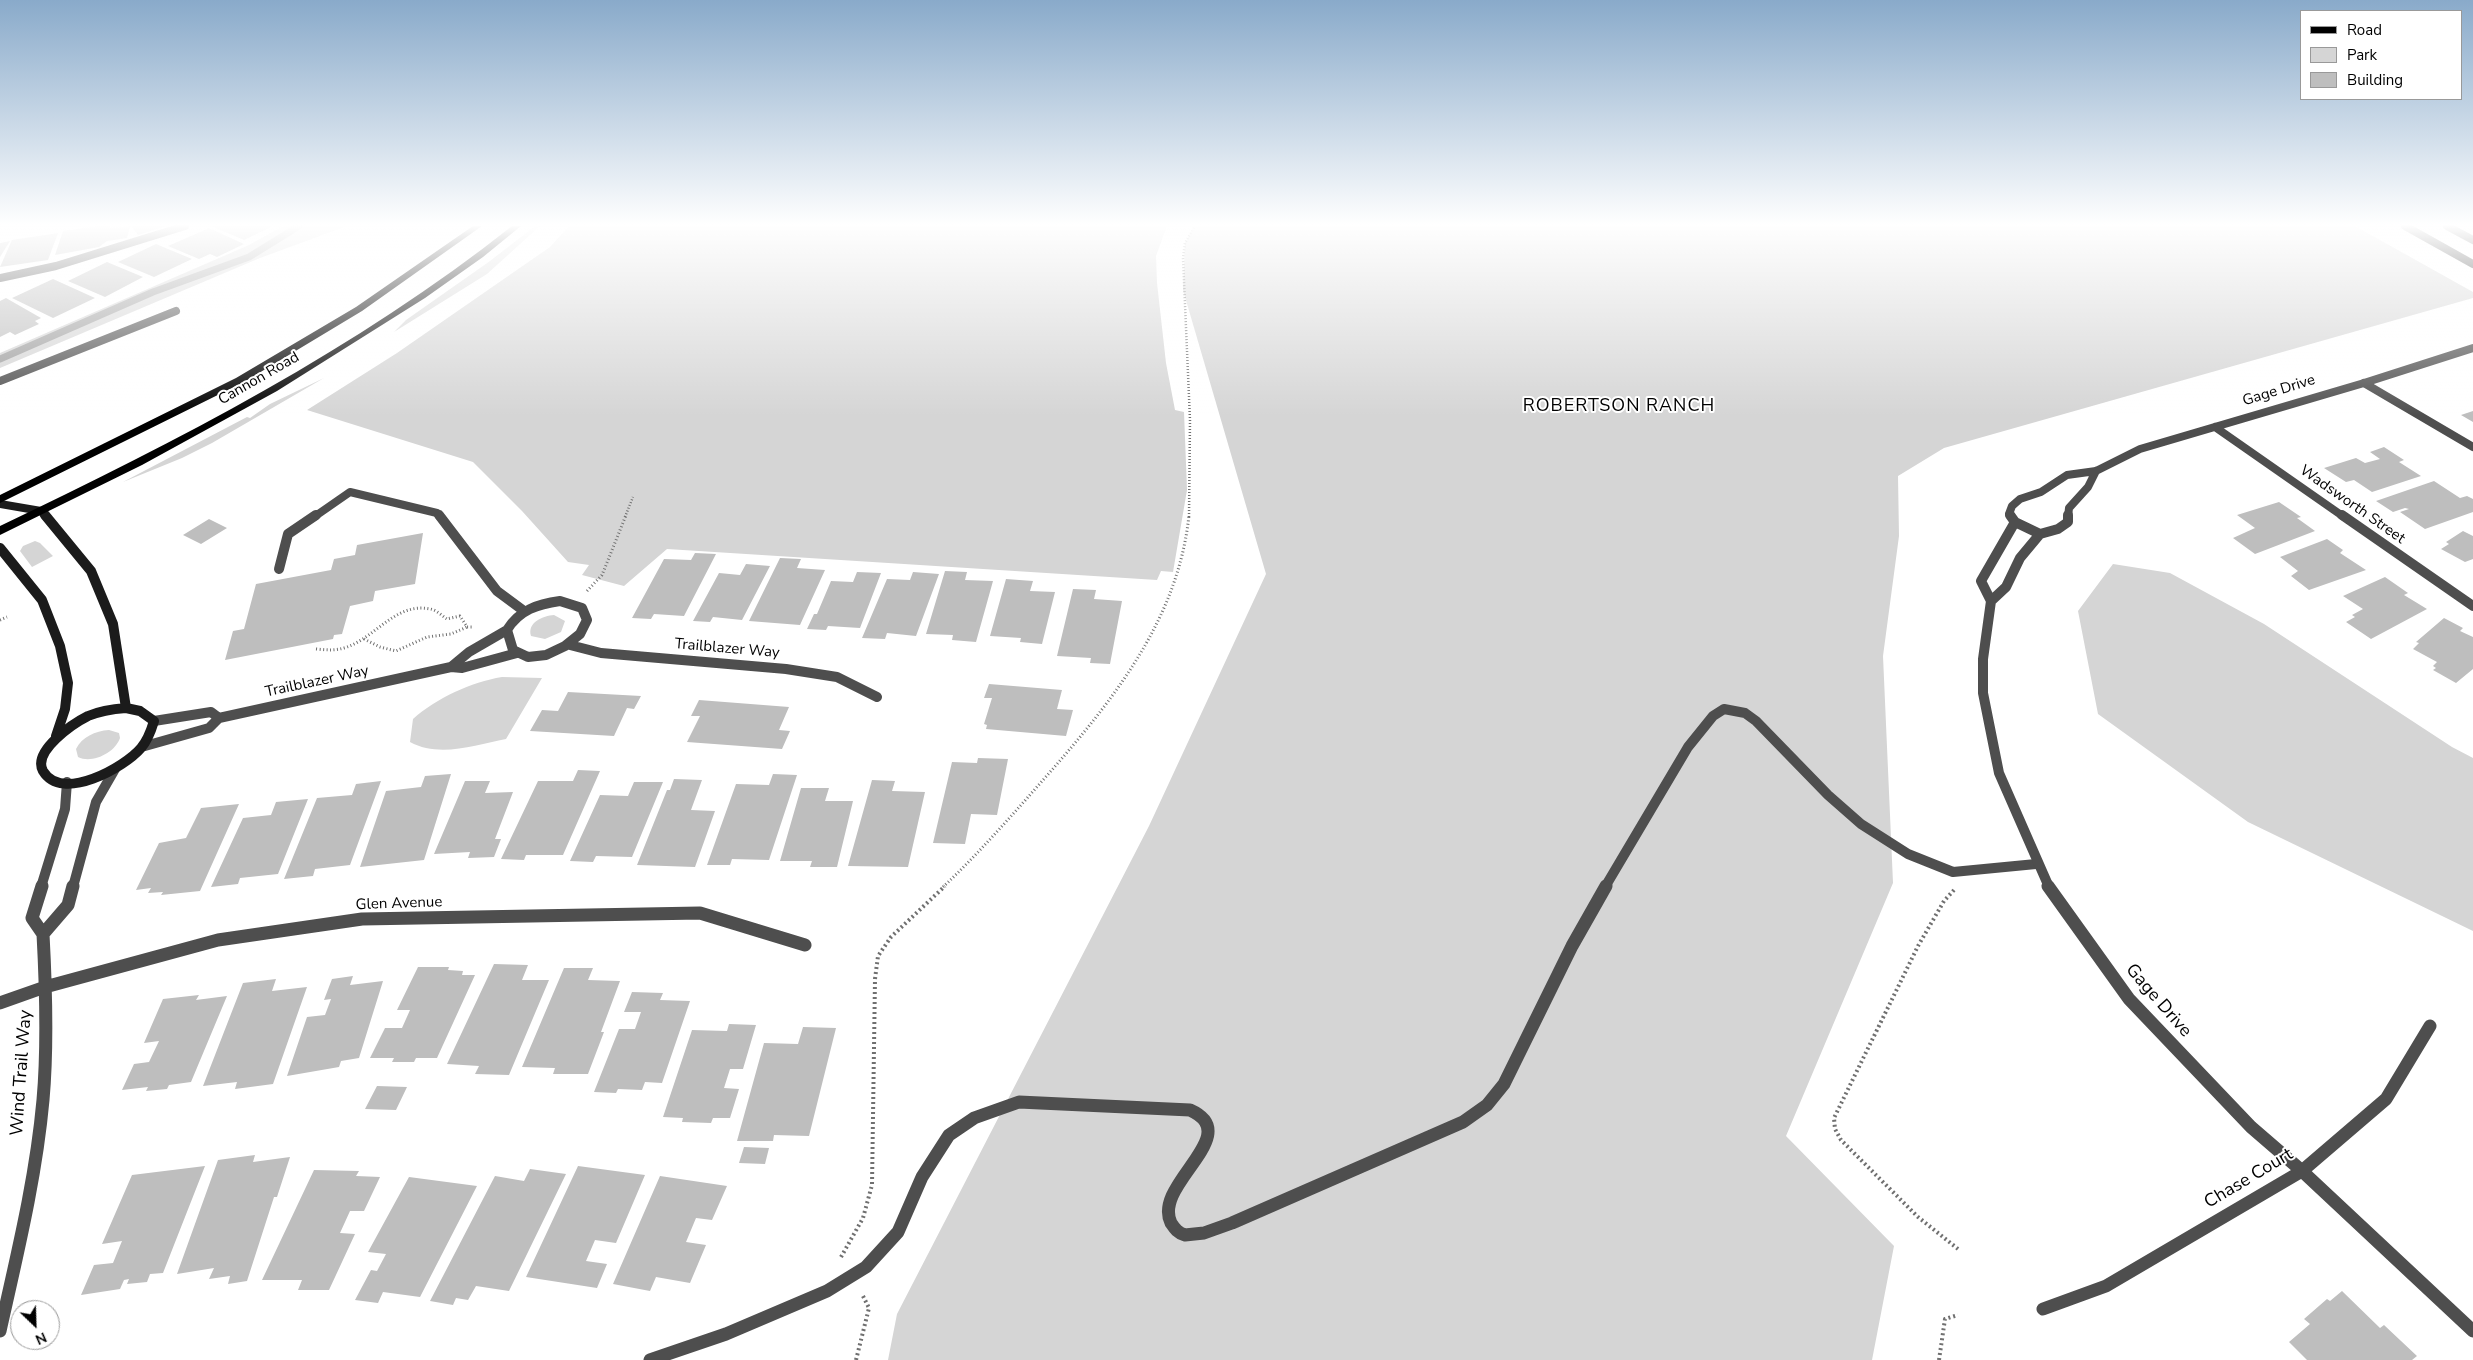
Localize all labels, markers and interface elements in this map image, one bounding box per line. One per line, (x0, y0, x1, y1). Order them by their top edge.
legend (2300, 10, 2463, 100)
text: Road (2347, 20, 2382, 40)
text: Park (2347, 45, 2377, 65)
text: Building (2347, 70, 2403, 90)
street label: Cannon Road (215, 349, 303, 409)
street label: Gage Drive (2240, 371, 2318, 411)
district label: ROBERTSON RANCH (1521, 396, 1717, 418)
street label: Wadsworth Street (2296, 462, 2408, 548)
street label: Trailblazer Way (674, 635, 780, 663)
street label: Trailblazer Way (264, 662, 370, 702)
street label: Glen Avenue (355, 893, 443, 915)
street label: Gage Drive (2120, 960, 2196, 1042)
street label: Wind Trail Way (7, 1009, 37, 1137)
street label: Chase Court (2201, 1144, 2297, 1214)
north arrow (10, 1300, 60, 1350)
text: N (32, 1327, 50, 1349)

